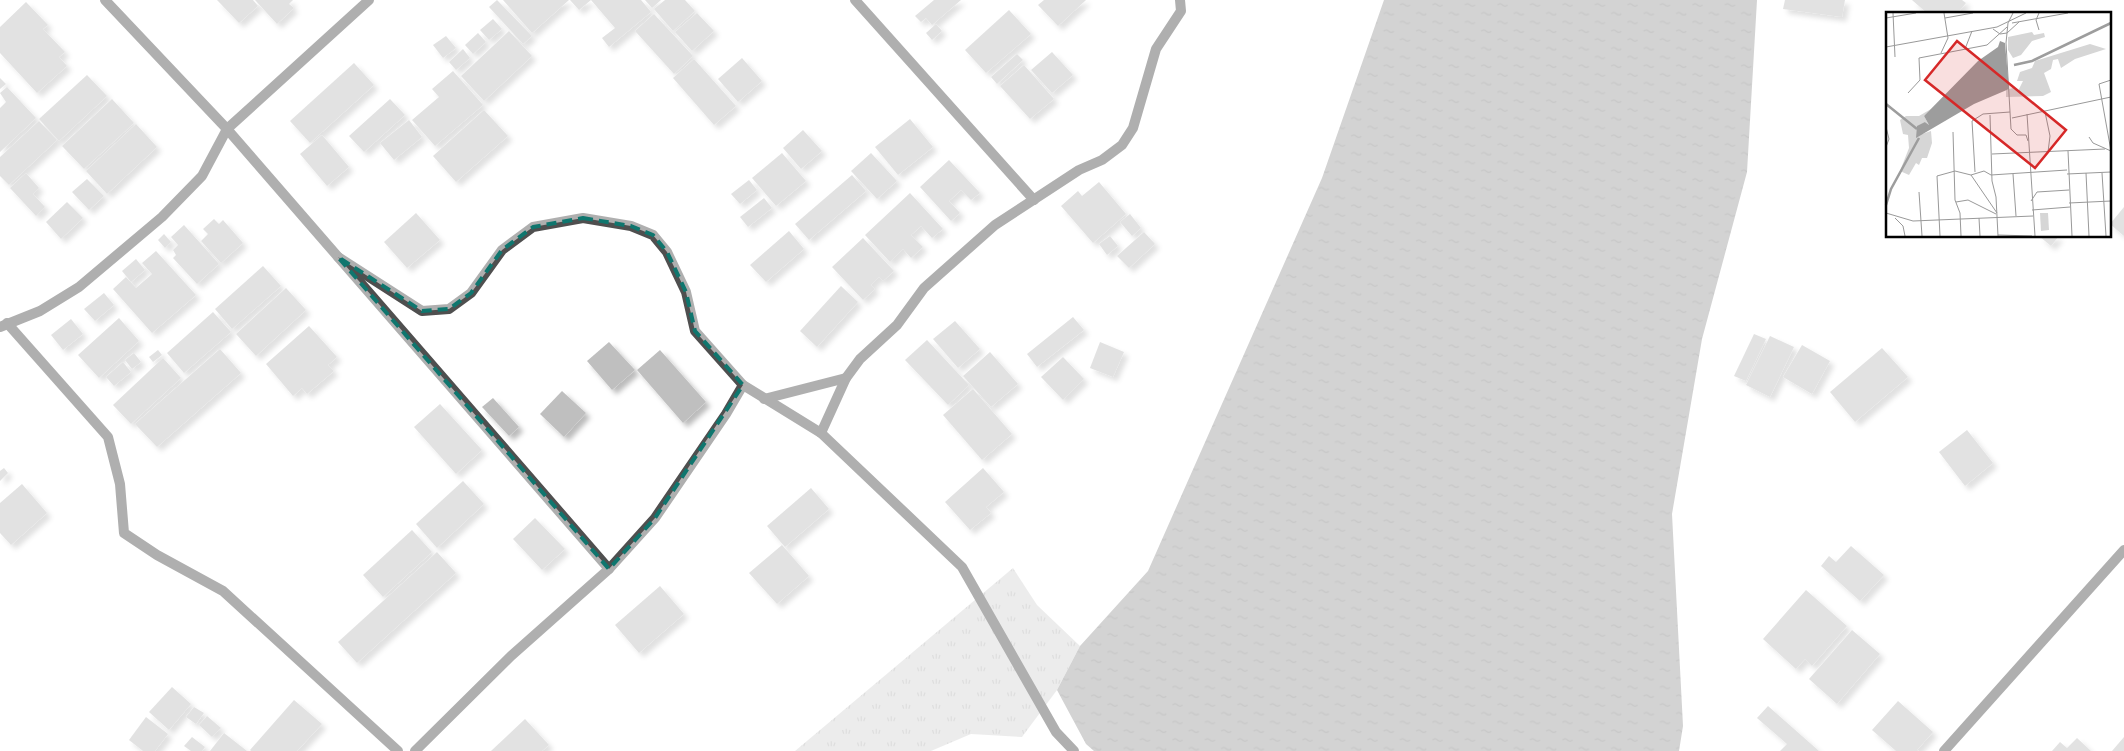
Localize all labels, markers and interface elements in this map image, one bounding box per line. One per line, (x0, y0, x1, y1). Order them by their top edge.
inset map (1886, 12, 2112, 238)

